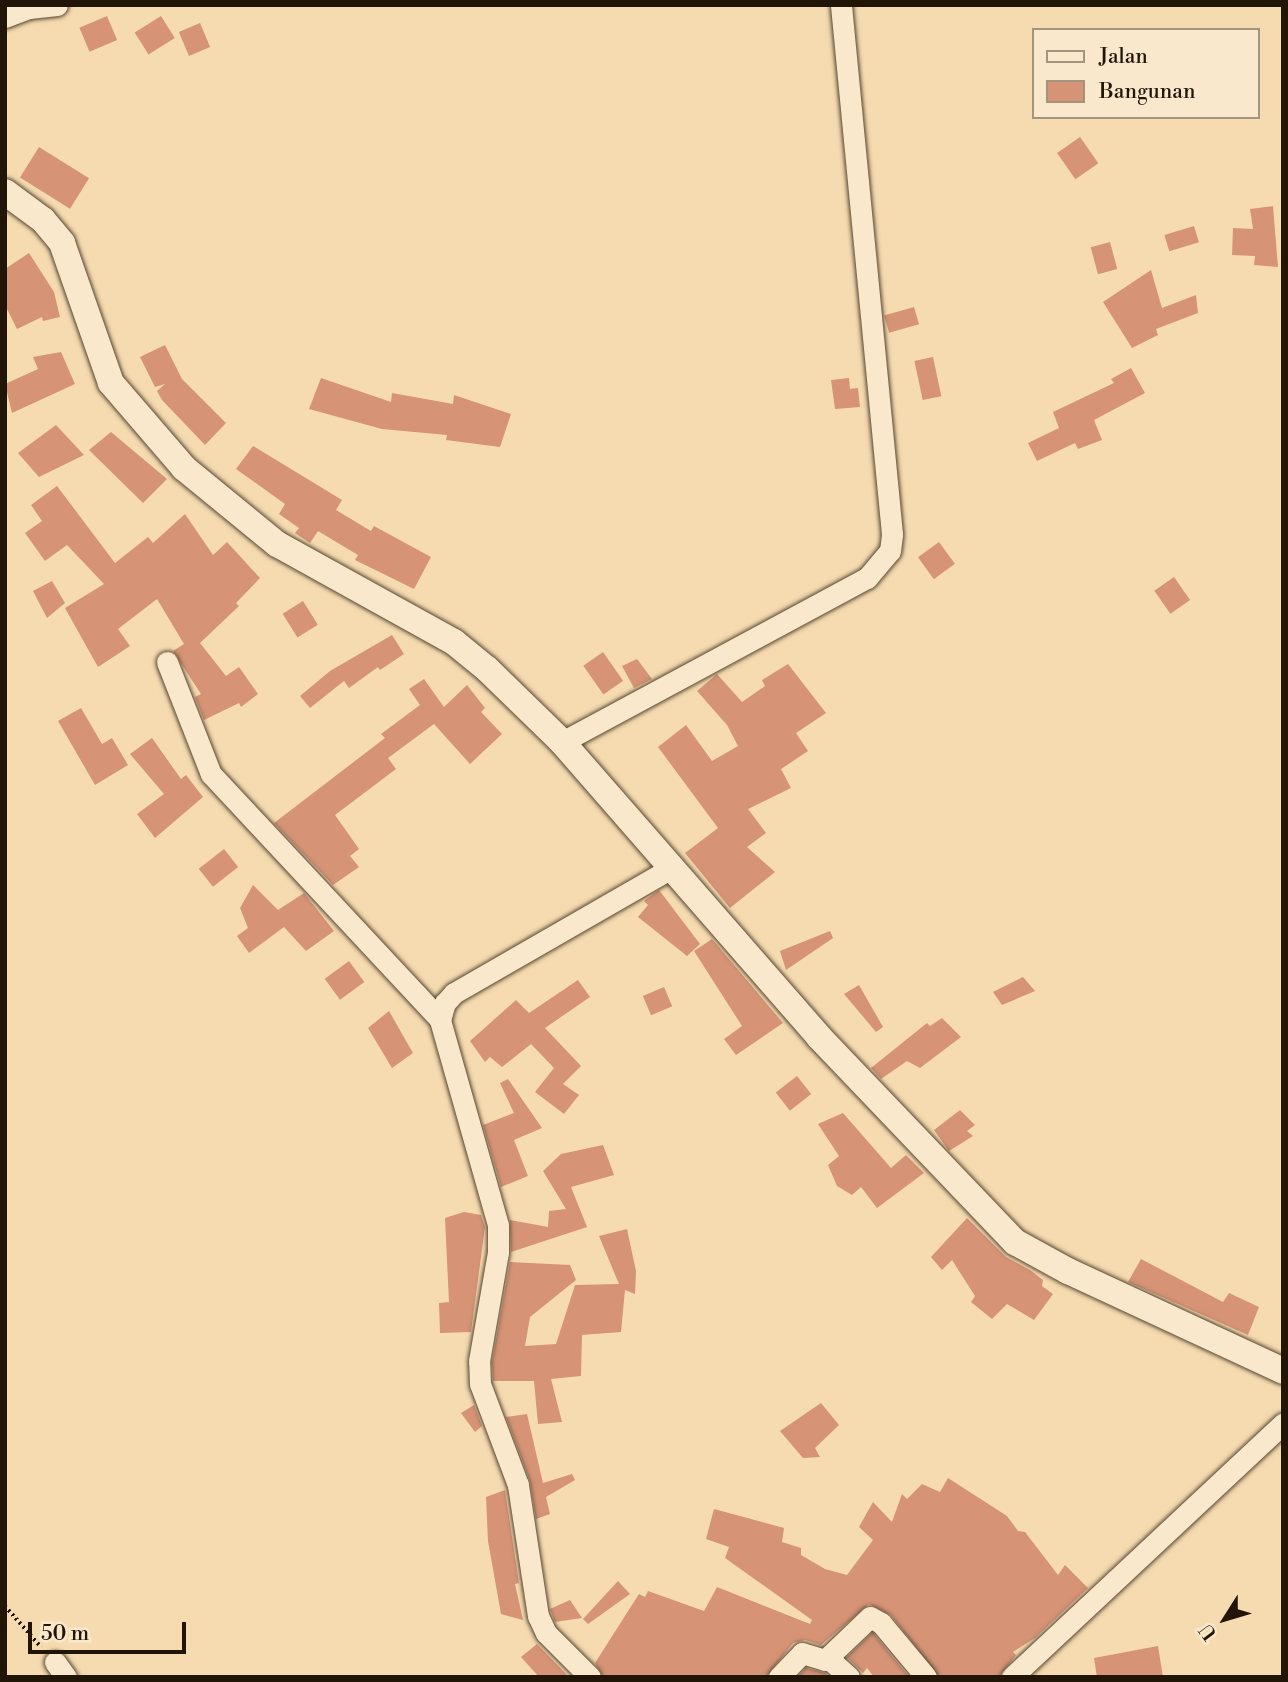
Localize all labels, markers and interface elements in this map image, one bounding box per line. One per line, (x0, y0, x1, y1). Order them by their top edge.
legend (1032, 28, 1260, 119)
text: Jalan (1099, 44, 1148, 70)
text: Bangunan (1099, 79, 1195, 105)
north arrow (1190, 1584, 1260, 1654)
scale bar (32, 1608, 189, 1652)
text: U (1194, 1619, 1222, 1645)
text: 50 m (41, 1621, 89, 1647)

